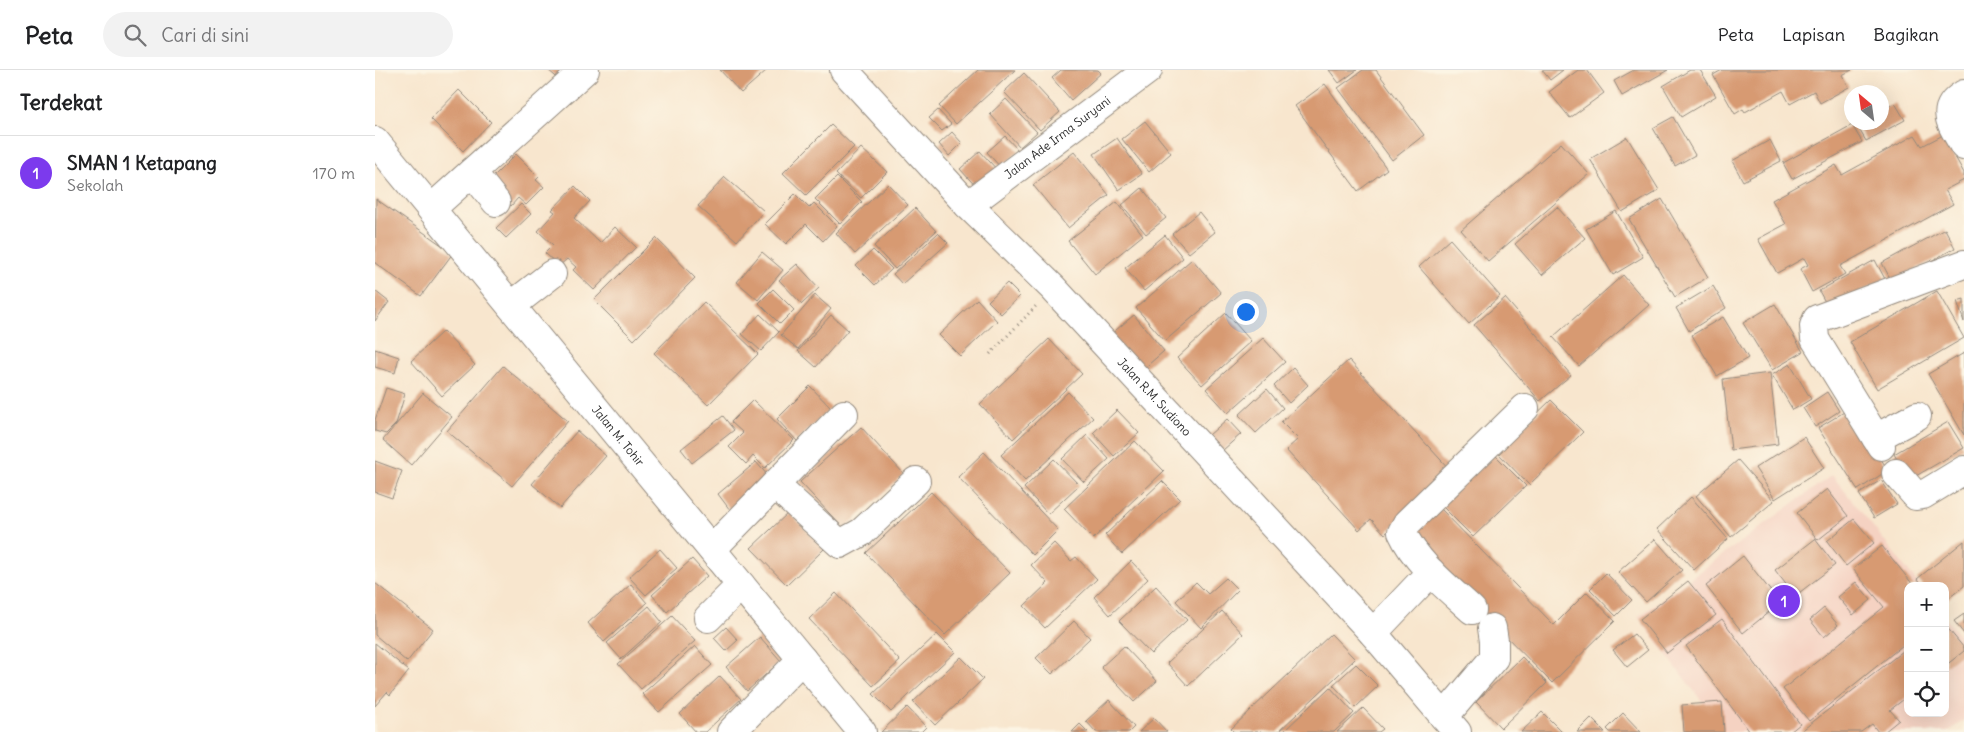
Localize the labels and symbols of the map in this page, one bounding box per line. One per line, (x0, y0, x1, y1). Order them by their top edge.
north arrow (1844, 85, 1889, 130)
street label: Jalan Ade Irma Suryani (1001, 93, 1113, 182)
your location (1233, 299, 1259, 325)
street label: Jalan R.M. Sudiono (1115, 355, 1195, 439)
street label: Jalan M. Tohir (589, 402, 648, 469)
pin: 1 (1768, 582, 1800, 620)

